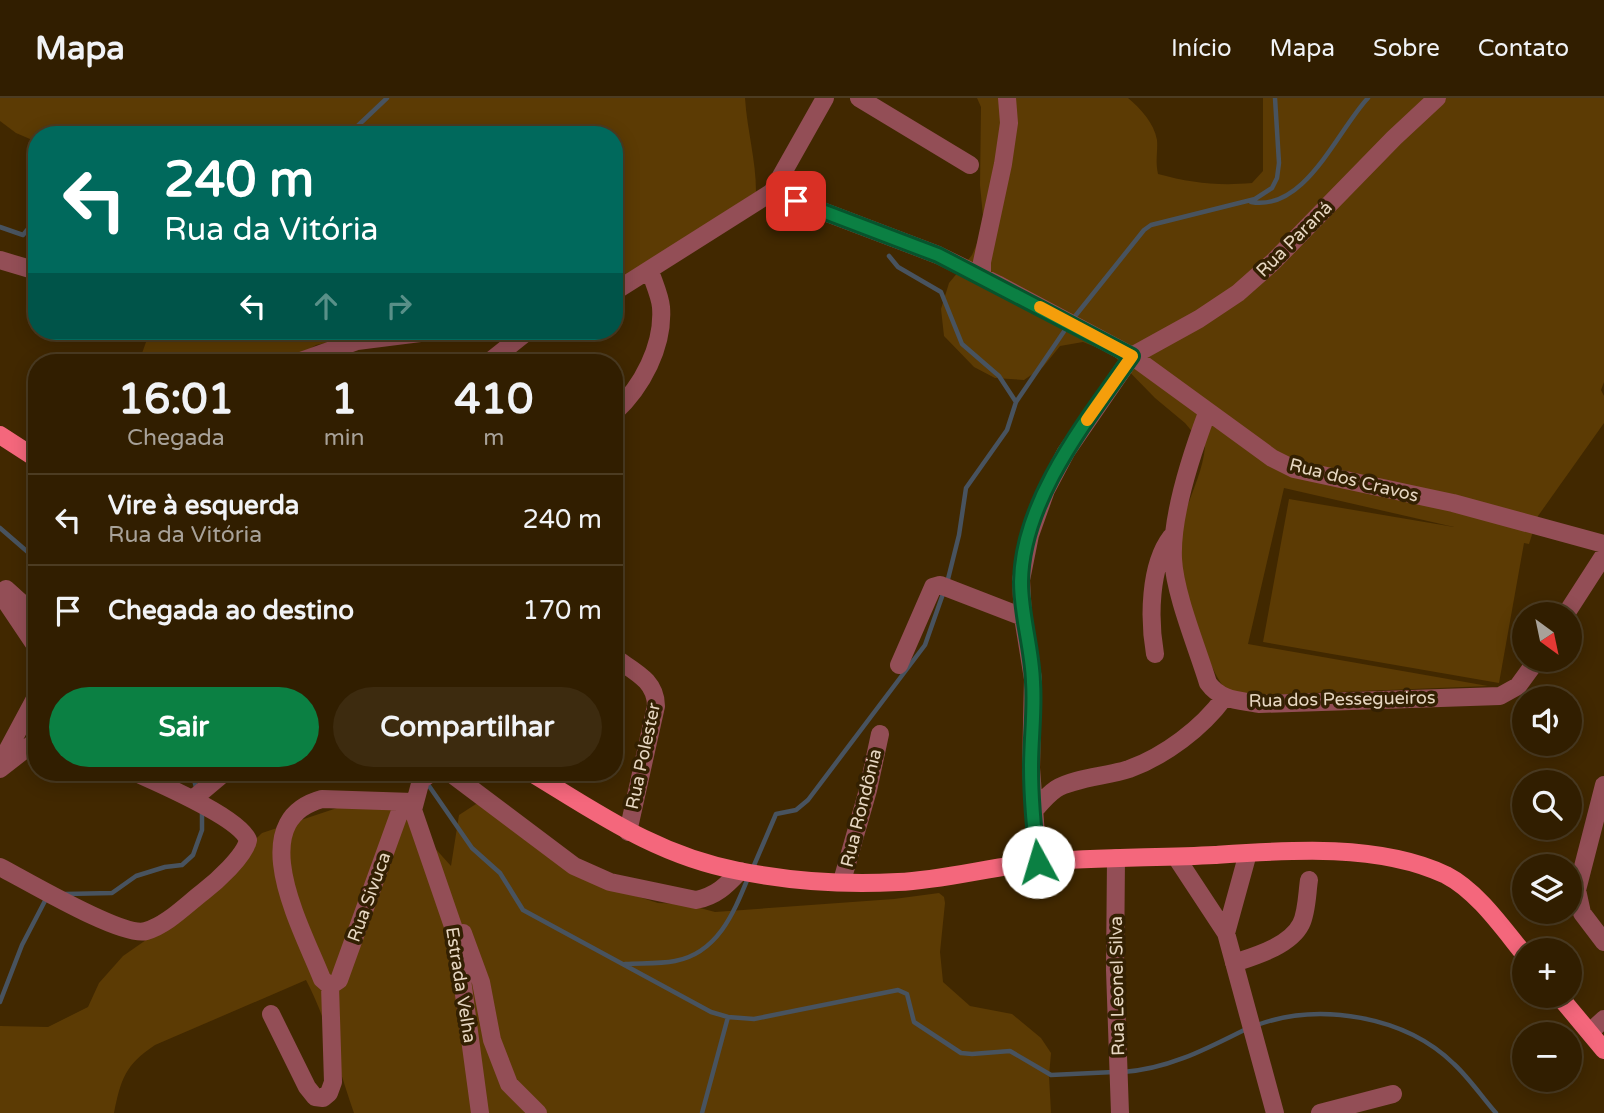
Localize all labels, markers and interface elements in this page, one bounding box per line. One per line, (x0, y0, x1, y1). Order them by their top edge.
text: Mapa (35, 29, 125, 68)
text: Início (1171, 34, 1232, 63)
text: Mapa (1270, 34, 1335, 63)
text: Sobre (1373, 34, 1440, 63)
text: Contato (1478, 34, 1569, 63)
text: 240 m (164, 151, 314, 210)
icon: left (49, 154, 140, 245)
pin (766, 171, 826, 231)
icon: arrive (777, 182, 815, 220)
street label: Rua Paraná (1251, 196, 1337, 282)
text: Rua da Vitória (164, 211, 379, 249)
icon: left (234, 287, 272, 325)
icon: ahead (307, 287, 345, 325)
icon: right (380, 287, 418, 325)
text: 16:01 (118, 374, 234, 425)
text: 1 (331, 374, 357, 425)
text: 410 (454, 374, 533, 425)
text: Chegada (127, 424, 225, 452)
text: min (324, 424, 365, 452)
text: m (483, 424, 504, 452)
street label: Rua dos Cravos (1287, 453, 1421, 507)
text: Vire à esquerda (108, 490, 299, 521)
icon: left (49, 501, 87, 539)
text: 240 m (522, 504, 602, 535)
text: Rua da Vitória (108, 521, 262, 549)
icon: arrive (49, 592, 87, 630)
text: Chegada ao destino (108, 595, 354, 626)
text: 170 m (522, 595, 602, 626)
north arrow (1512, 602, 1582, 672)
map controls (1512, 602, 1582, 1092)
street label: Rua dos Pessegueiros (1248, 686, 1436, 712)
button: sound (1512, 686, 1582, 756)
button: Sair (49, 687, 319, 767)
button: Compartilhar (333, 687, 602, 767)
street label: Rua Polester (621, 701, 665, 811)
street label: Rua Rondônia (836, 747, 886, 869)
button: search (1512, 770, 1582, 840)
position arrow (1001, 825, 1075, 899)
street label: Rua Sivuca (343, 849, 395, 945)
button: layers (1512, 854, 1582, 924)
street label: Rua Leonel Silva (1105, 916, 1129, 1056)
street label: Estrada Velha (441, 925, 481, 1045)
button: + (1512, 938, 1582, 1008)
button: − (1512, 1022, 1582, 1092)

